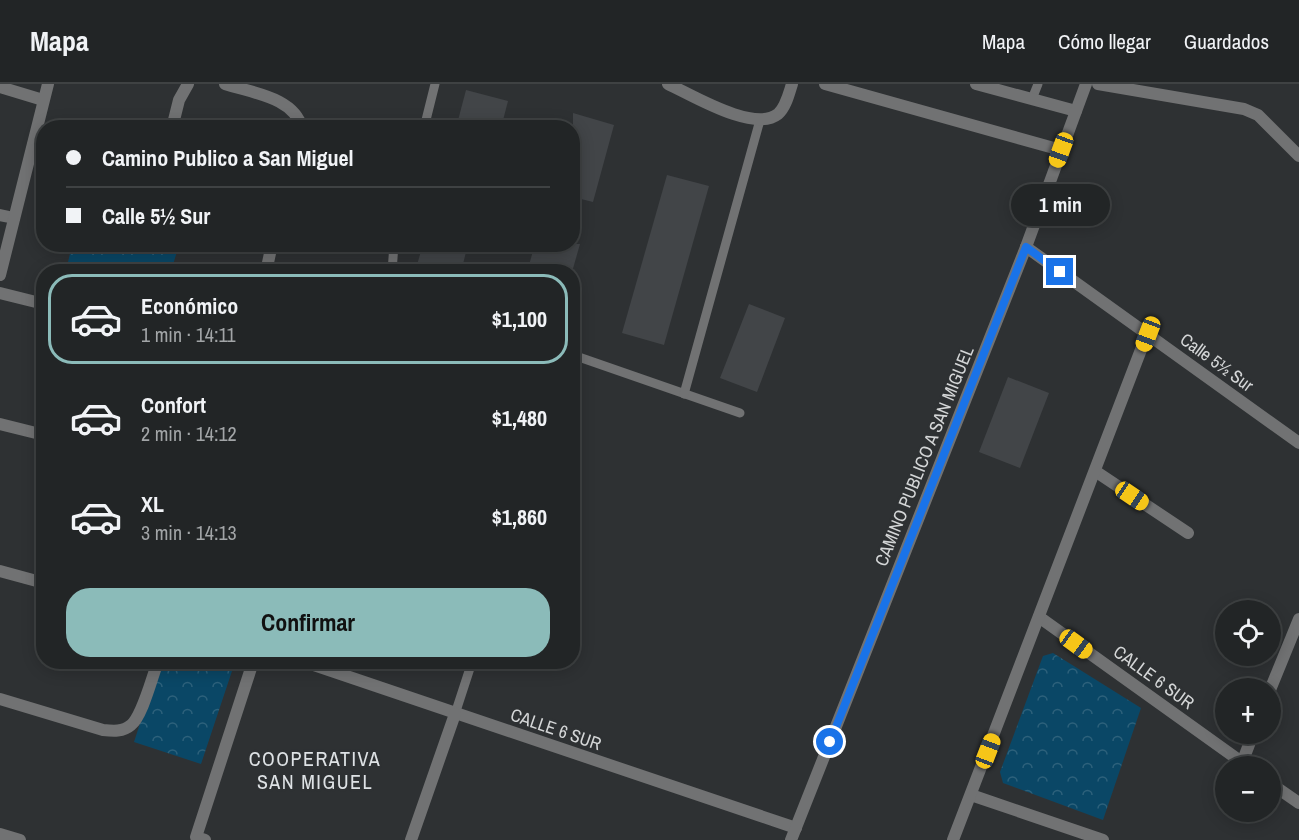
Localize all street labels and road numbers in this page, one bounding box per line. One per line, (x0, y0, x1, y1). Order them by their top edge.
street label: Calle 5½ Sur (1175, 327, 1259, 397)
street label: CAMINO PUBLICO A SAN MIGUEL (868, 342, 980, 570)
street label: CALLE 6 SUR (1108, 639, 1200, 715)
street label: CALLE 6 SUR (507, 702, 605, 756)

